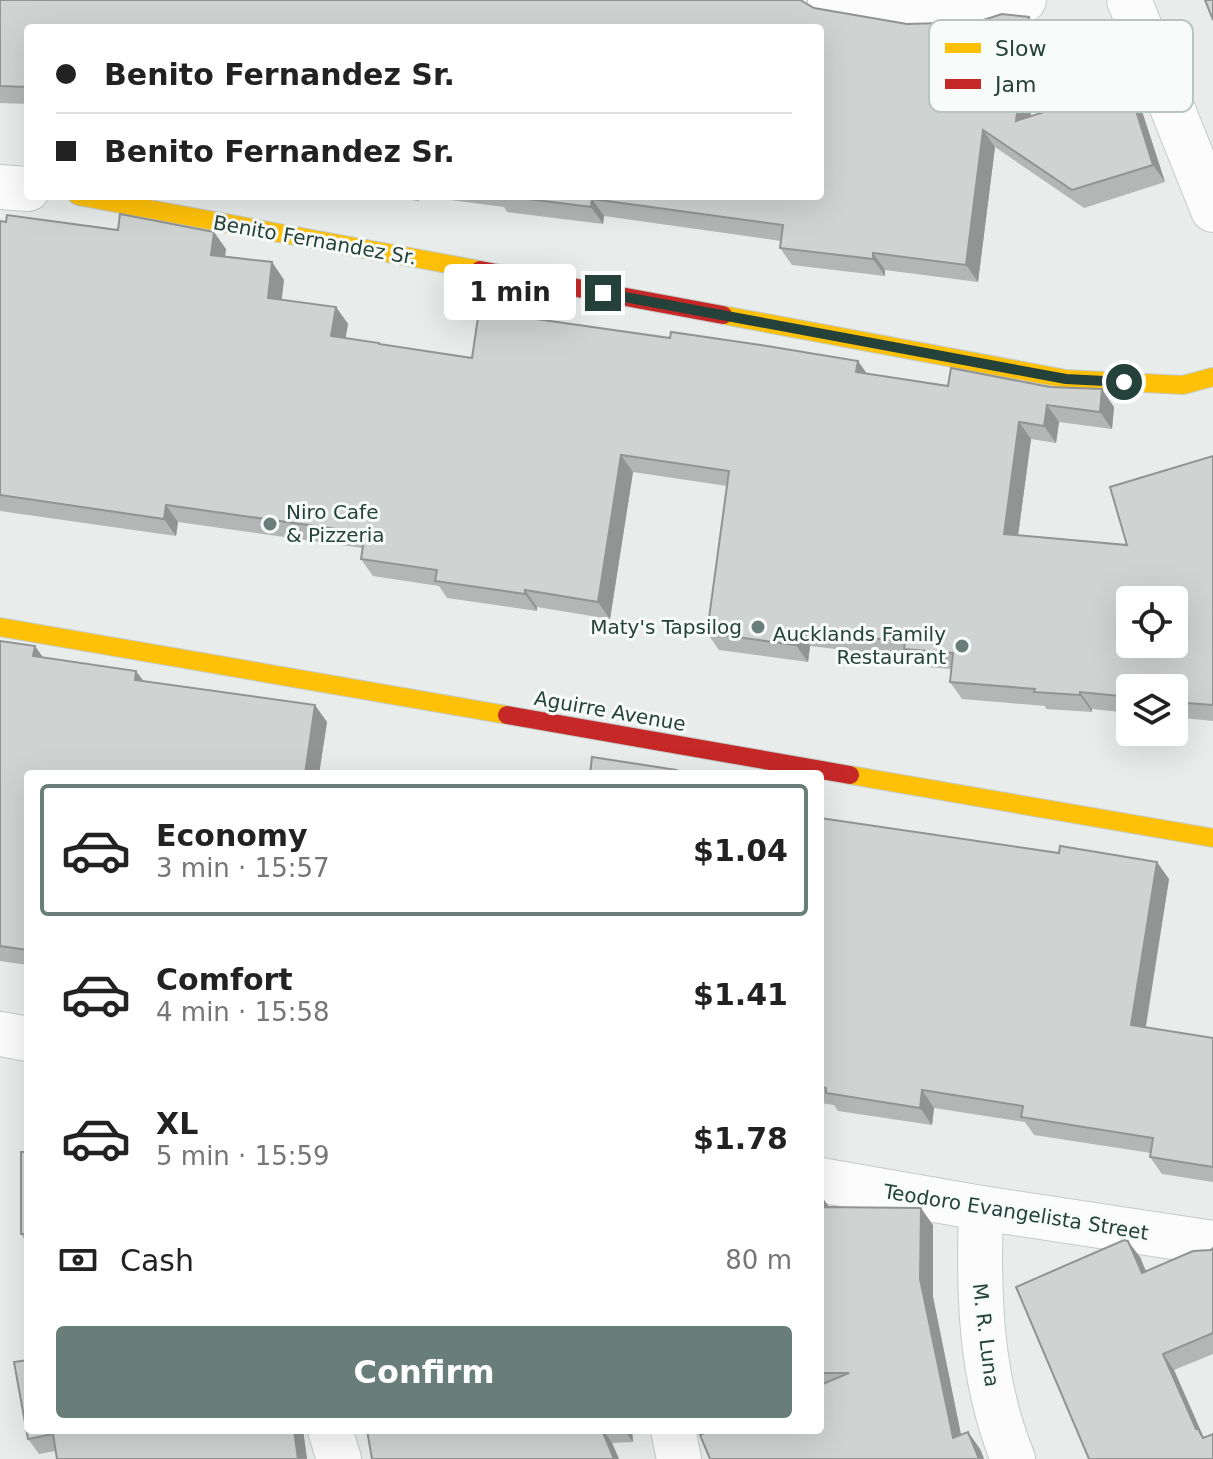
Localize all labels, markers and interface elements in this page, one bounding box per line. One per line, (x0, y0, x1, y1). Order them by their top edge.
legend (929, 20, 1193, 112)
text: Slow (995, 36, 1047, 61)
text: Benito Fernandez Sr. (104, 57, 455, 92)
text: Jam (993, 72, 1036, 97)
text: Benito Fernandez Sr. (104, 134, 455, 169)
street label: Benito Fernandez Sr. (211, 210, 419, 270)
callout: 1 min (443, 265, 575, 321)
route end (585, 275, 621, 311)
text: 1 min (469, 277, 551, 307)
route start (1106, 364, 1142, 400)
place label: Niro Cafe & Pizzeria (286, 500, 384, 547)
marker: Niro Cafe & Pizzeria (261, 515, 279, 533)
map controls (1116, 586, 1188, 746)
button: locate (1116, 586, 1188, 658)
place label: Maty's Tapsilog (590, 615, 742, 639)
marker: Maty's Tapsilog (749, 618, 767, 636)
place label: Aucklands Family Restaurant (773, 622, 946, 669)
marker: Aucklands Family Restaurant (953, 637, 971, 655)
button: layers (1116, 674, 1188, 746)
street label: Aguirre Avenue (532, 686, 688, 736)
icon: car (60, 814, 132, 886)
text: Economy (156, 818, 308, 853)
text: $1.04 (693, 833, 788, 868)
text: 3 min · 15:57 (156, 853, 330, 883)
icon: car (60, 958, 132, 1030)
text: Comfort (156, 962, 293, 997)
text: $1.41 (693, 977, 788, 1012)
text: 4 min · 15:58 (156, 997, 330, 1027)
icon: car (60, 1102, 132, 1174)
text: XL (156, 1106, 198, 1141)
text: $1.78 (693, 1121, 788, 1156)
text: 5 min · 15:59 (156, 1141, 330, 1171)
street label: Teodoro Evangelista Street (881, 1179, 1150, 1245)
icon: cash (56, 1238, 100, 1282)
text: Cash (120, 1243, 194, 1278)
text: 80 m (725, 1245, 792, 1275)
street label: M. R. Luna (968, 1282, 1004, 1388)
button: Confirm (56, 1326, 792, 1418)

